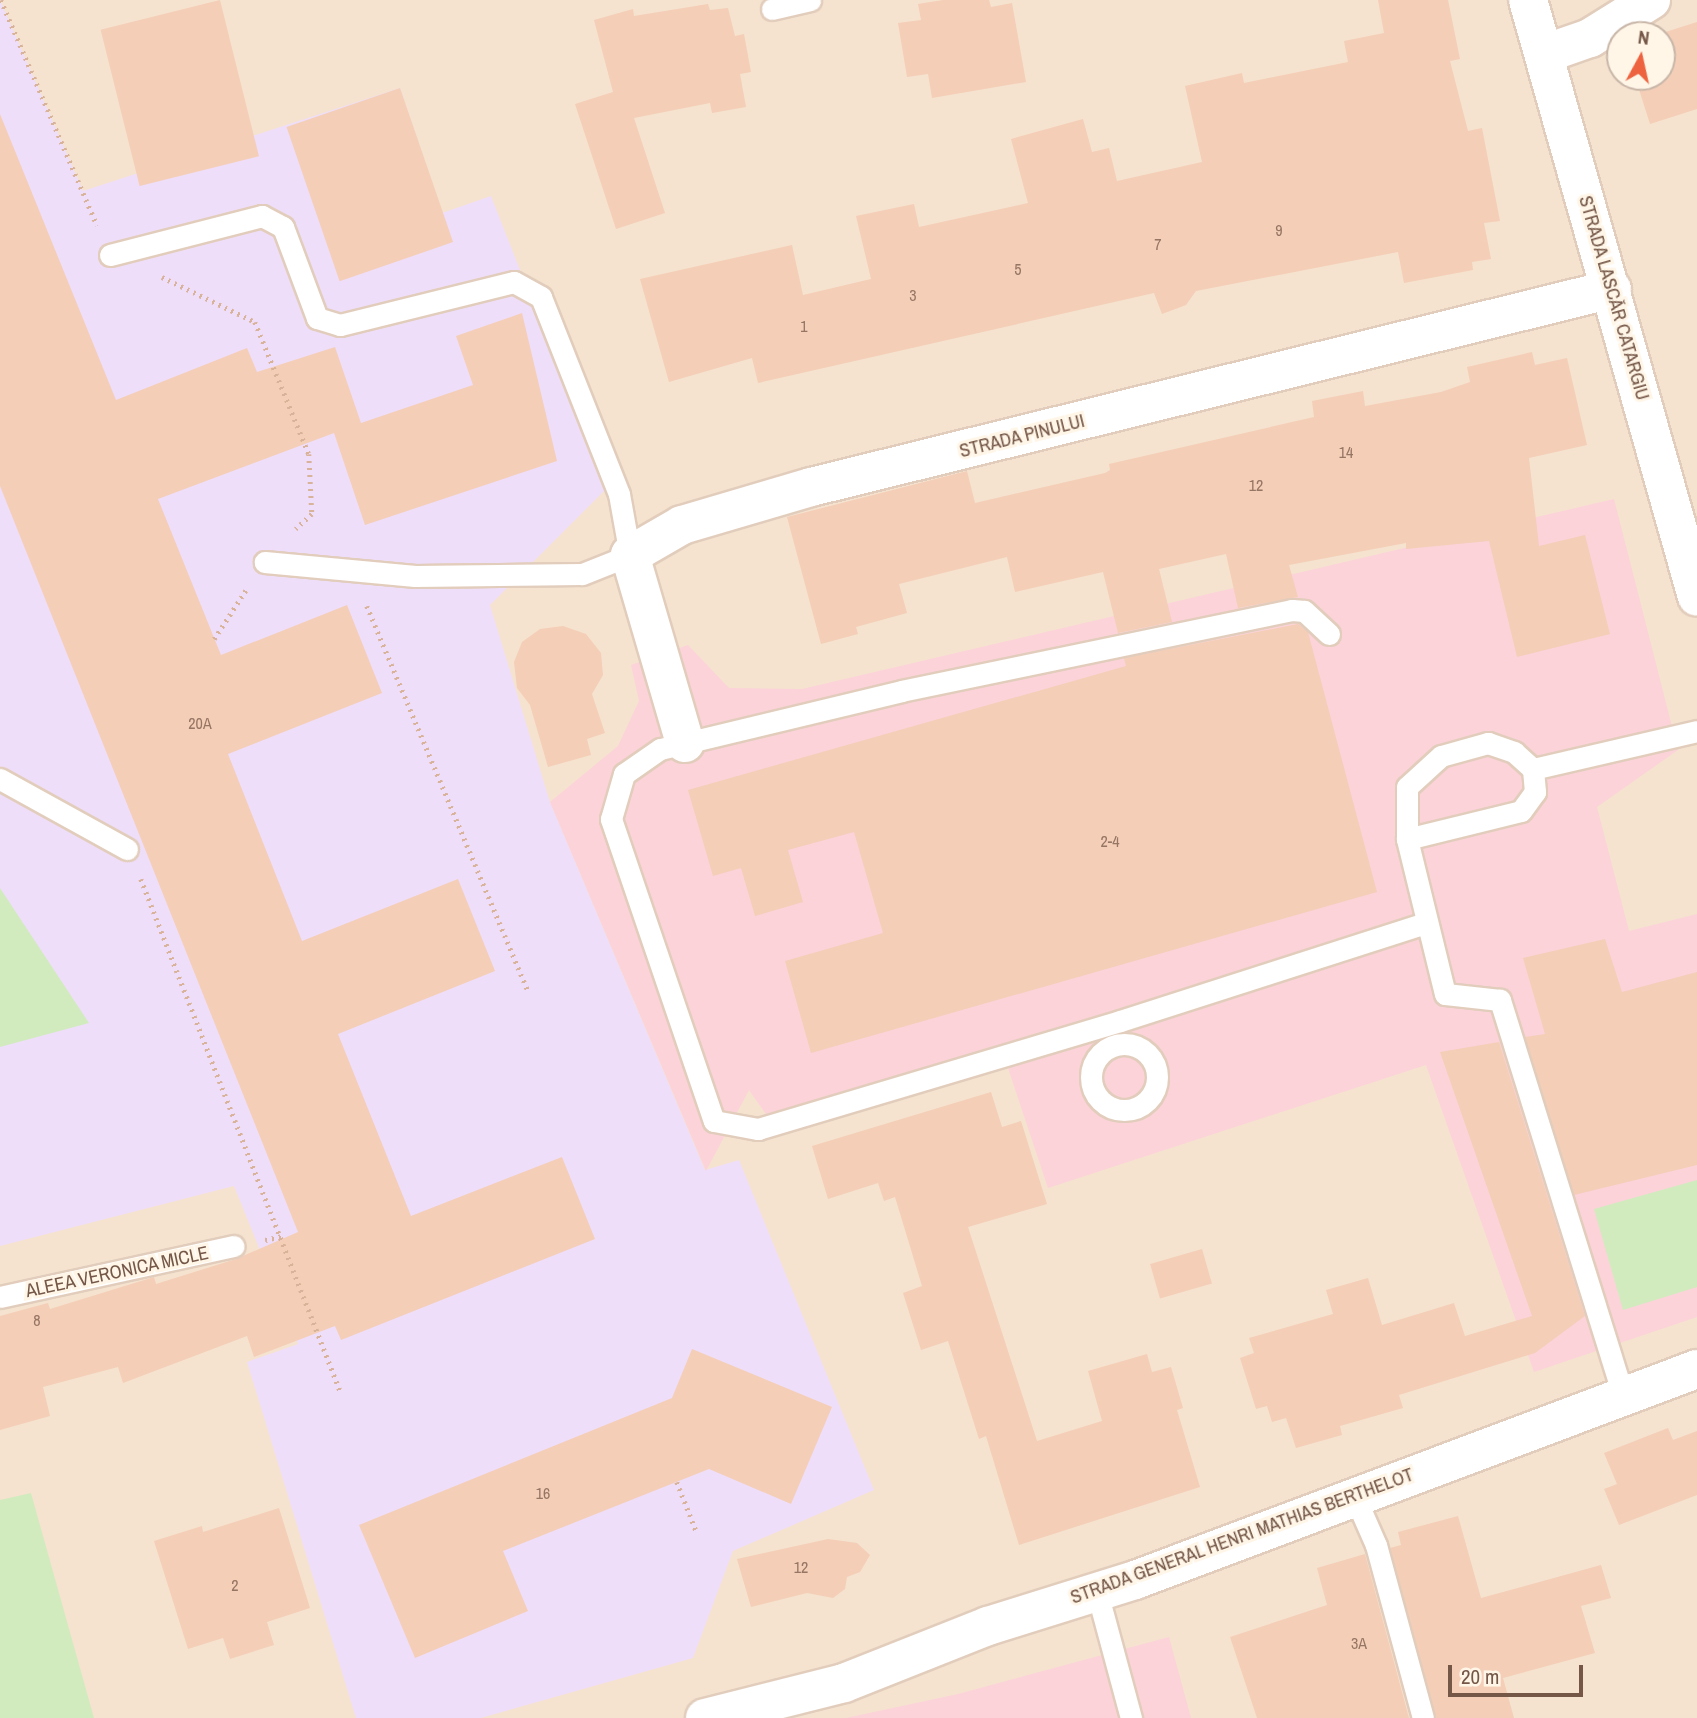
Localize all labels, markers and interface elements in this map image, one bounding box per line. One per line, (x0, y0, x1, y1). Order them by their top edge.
north arrow (1606, 21, 1676, 91)
text: N (1636, 24, 1651, 51)
street label: STRADA LASCĂR CATARGIU (1574, 193, 1654, 403)
house number: 9 (1275, 220, 1283, 240)
house number: 7 (1154, 234, 1162, 254)
house number: 5 (1014, 259, 1022, 279)
house number: 3 (909, 285, 917, 305)
house number: 1 (800, 316, 808, 336)
street label: STRADA PINULUI (957, 409, 1087, 463)
house number: 14 (1339, 442, 1353, 462)
house number: 12 (1249, 475, 1263, 495)
house number: 20A (188, 713, 212, 733)
house number: 2-4 (1101, 831, 1119, 851)
street label: ALEEA VERONICA MICLE (23, 1241, 211, 1303)
house number: 8 (33, 1310, 41, 1330)
street label: STRADA GENERAL HENRI MATHIAS BERTHELOT (1067, 1463, 1417, 1609)
house number: 16 (536, 1483, 550, 1503)
house number: 12 (794, 1557, 808, 1577)
house number: 2 (231, 1575, 239, 1595)
house number: 3A (1351, 1633, 1367, 1653)
scale bar (1452, 1652, 1587, 1696)
text: 20 m (1461, 1662, 1499, 1691)

